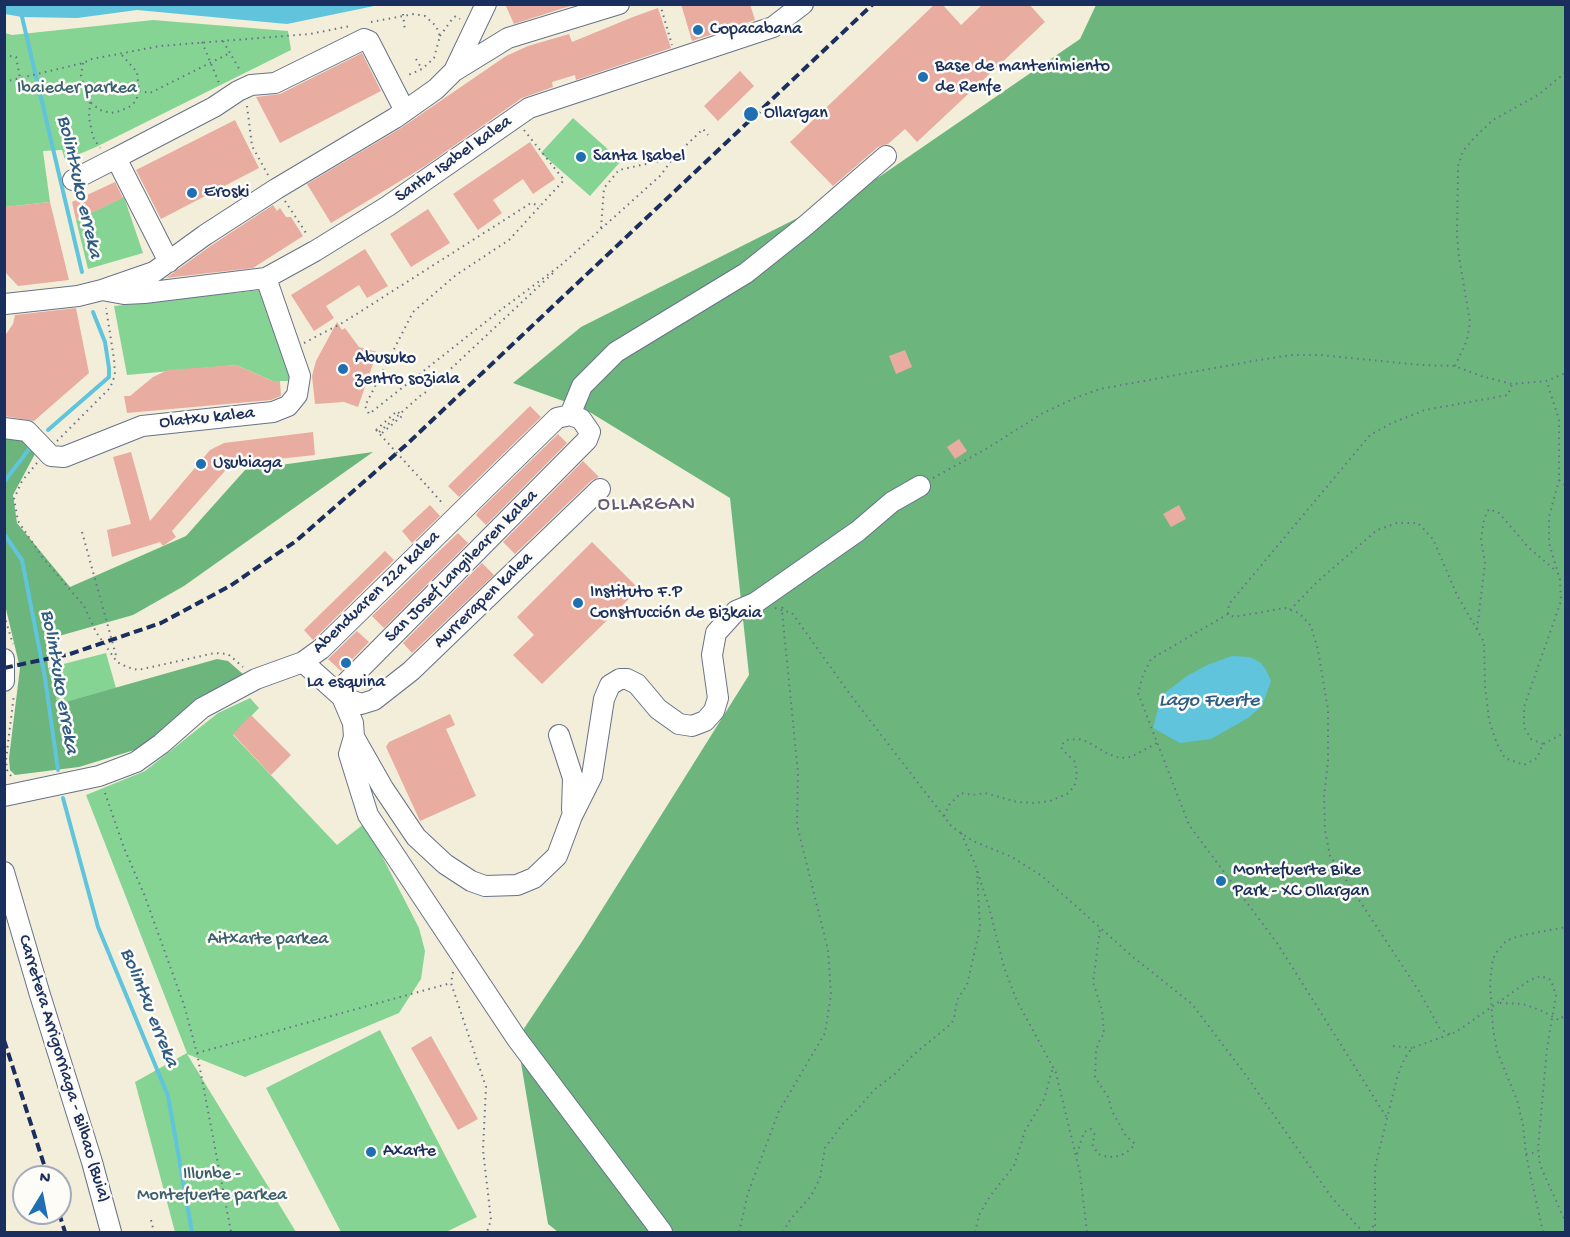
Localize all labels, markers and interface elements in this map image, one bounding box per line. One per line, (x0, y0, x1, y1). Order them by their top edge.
place label: Copacabana (710, 19, 802, 41)
marker: Copacabana (691, 23, 705, 37)
place label: Base de mantenimiento de Renfe (935, 56, 1110, 98)
marker: Base de mantenimiento de Renfe (916, 70, 930, 84)
park label: Ibaieder parkea (17, 78, 137, 100)
place label: Ollargan (764, 103, 828, 125)
marker: Ollargan (742, 105, 760, 123)
street label: Santa Isabel kalea (391, 112, 517, 208)
water label: Bolintxuko erreka (50, 113, 106, 261)
place label: Santa Isabel (593, 146, 685, 168)
marker: Santa Isabel (574, 150, 588, 164)
place label: Eroski (204, 182, 249, 204)
marker: Eroski (185, 186, 199, 200)
place label: Abusuko zentro soziala (355, 348, 460, 391)
marker: Abusuko zentro soziala (336, 362, 350, 376)
street label: Olatxu kalea (158, 403, 256, 435)
place label: Usubiaga (213, 453, 282, 475)
marker: Usubiaga (194, 457, 208, 471)
street label: San Josef Langilearen kalea (381, 486, 543, 648)
district label: OLLARGAN (598, 494, 696, 518)
street label: Abenduaren 22a kalea (309, 527, 445, 659)
street label: Aurrerapen kalea (430, 548, 538, 654)
place label: Instituto F.P Construcción de Bizkaia (590, 582, 762, 624)
marker: Instituto F.P Construcción de Bizkaia (571, 596, 585, 610)
water label: Bolintxuko erreka (34, 608, 82, 756)
marker: La esquina (339, 656, 353, 670)
place label: La esquina (307, 672, 385, 694)
water label: Lago Fuerte (1159, 690, 1259, 714)
place label: Montefuerte Bike Park - XC Ollargan (1233, 860, 1369, 902)
marker: Montefuerte Bike Park - XC Ollargan (1214, 874, 1228, 888)
park label: Aitxarte parkea (207, 929, 329, 951)
street label: Carretera Arrigorriaga - Bilbao (Buia) (12, 933, 114, 1205)
water label: Bolintxu erreka (113, 945, 183, 1071)
place label: Axarte (383, 1141, 436, 1163)
marker: Axarte (364, 1145, 378, 1159)
park label: Illunbe - Montefuerte parkea (137, 1164, 287, 1206)
north arrow (12, 1165, 72, 1225)
text: N (38, 1168, 52, 1189)

